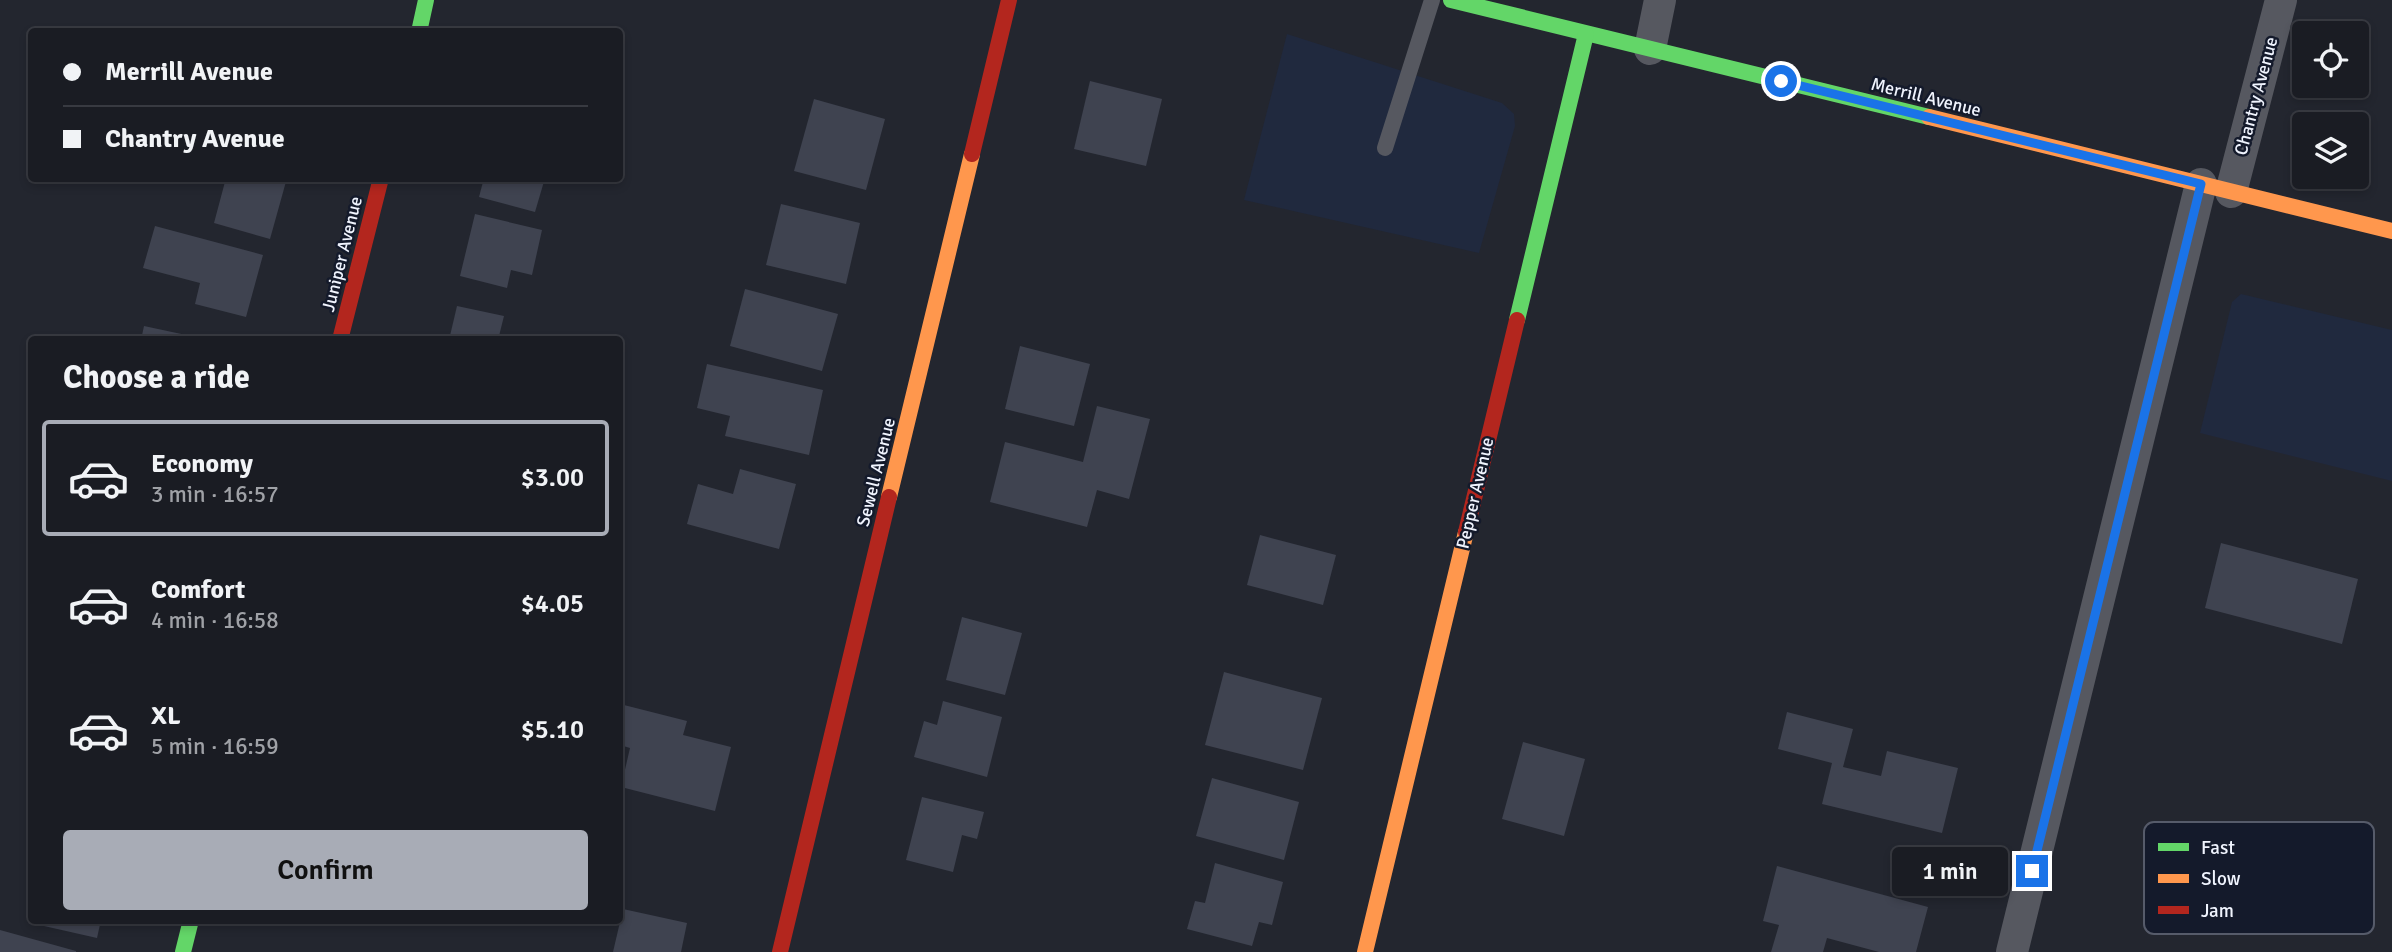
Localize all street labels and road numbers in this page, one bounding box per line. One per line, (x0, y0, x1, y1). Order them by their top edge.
street label: Chantry Avenue (2230, 34, 2282, 158)
street label: Merrill Avenue (1869, 73, 1983, 121)
street label: Juniper Avenue (317, 194, 367, 314)
street label: Sewell Avenue (852, 415, 900, 529)
street label: Pepper Avenue (1451, 435, 1499, 551)

